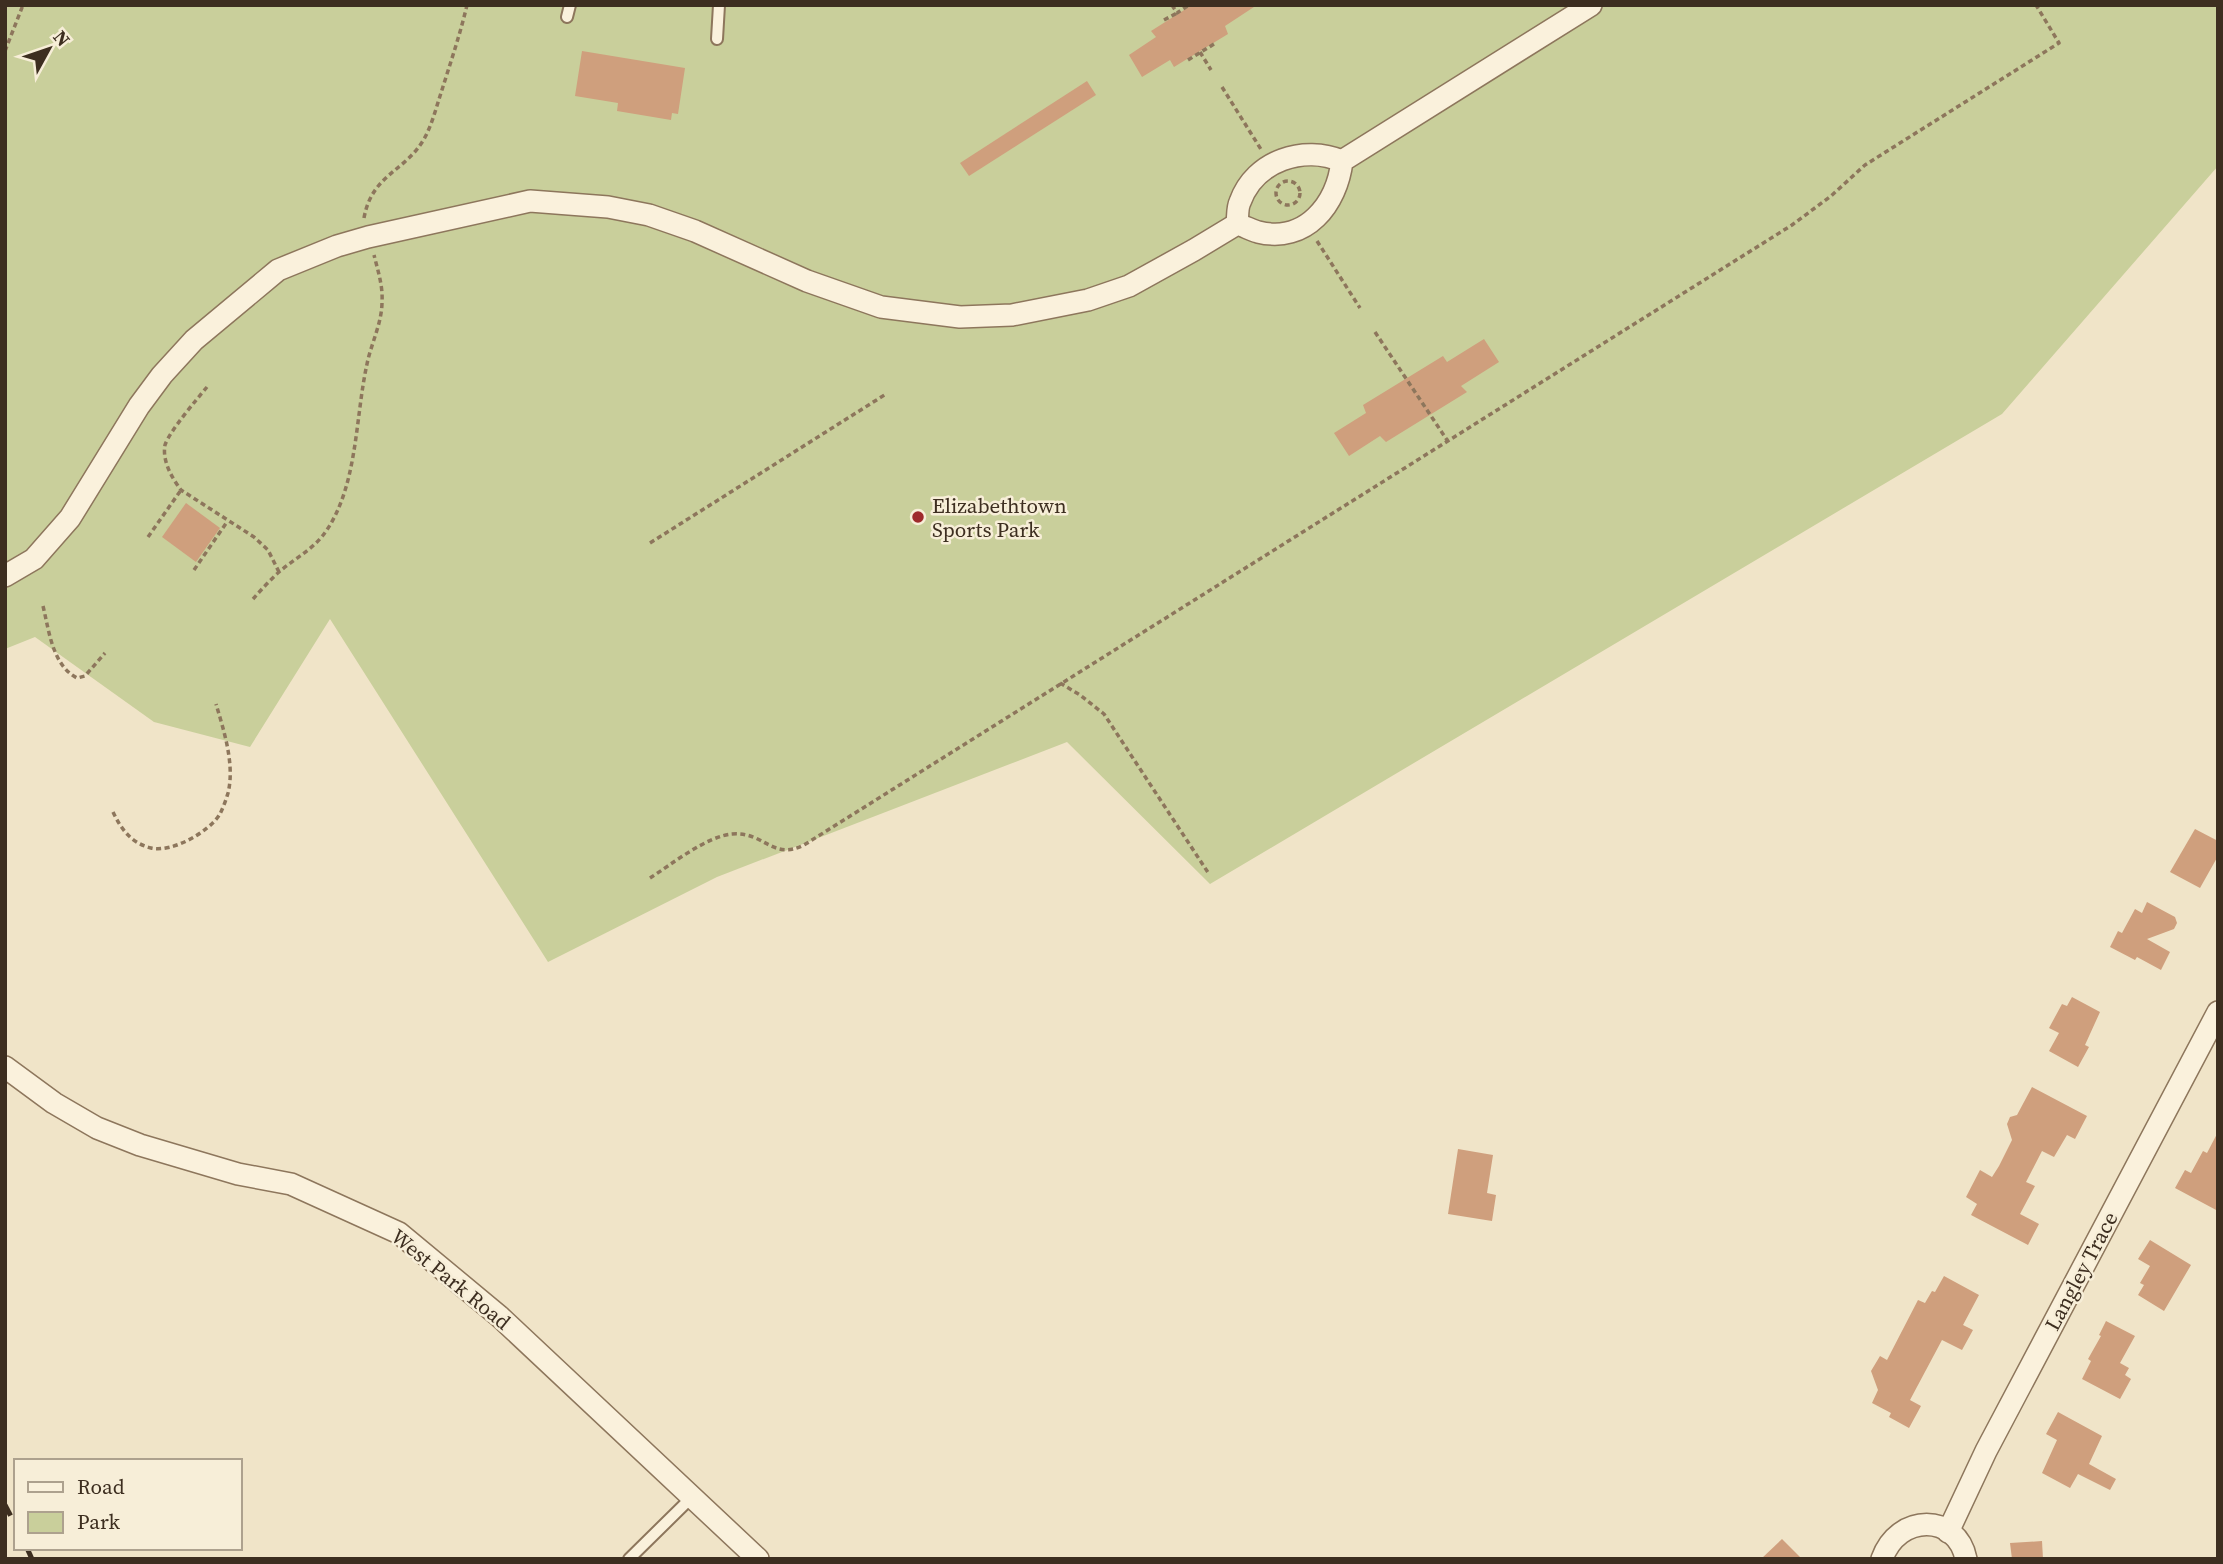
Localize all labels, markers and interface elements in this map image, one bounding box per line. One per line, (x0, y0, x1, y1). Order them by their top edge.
north arrow (14, 14, 84, 84)
text: N (48, 24, 77, 52)
place label: Elizabethtown Sports Park (932, 491, 1067, 544)
marker: Elizabethtown Sports Park (910, 509, 926, 525)
street label: Langley Trace (2037, 1206, 2125, 1336)
street label: West Park Road (385, 1222, 517, 1336)
legend (14, 1459, 242, 1550)
text: Road (77, 1472, 125, 1501)
text: Park (77, 1507, 121, 1536)

